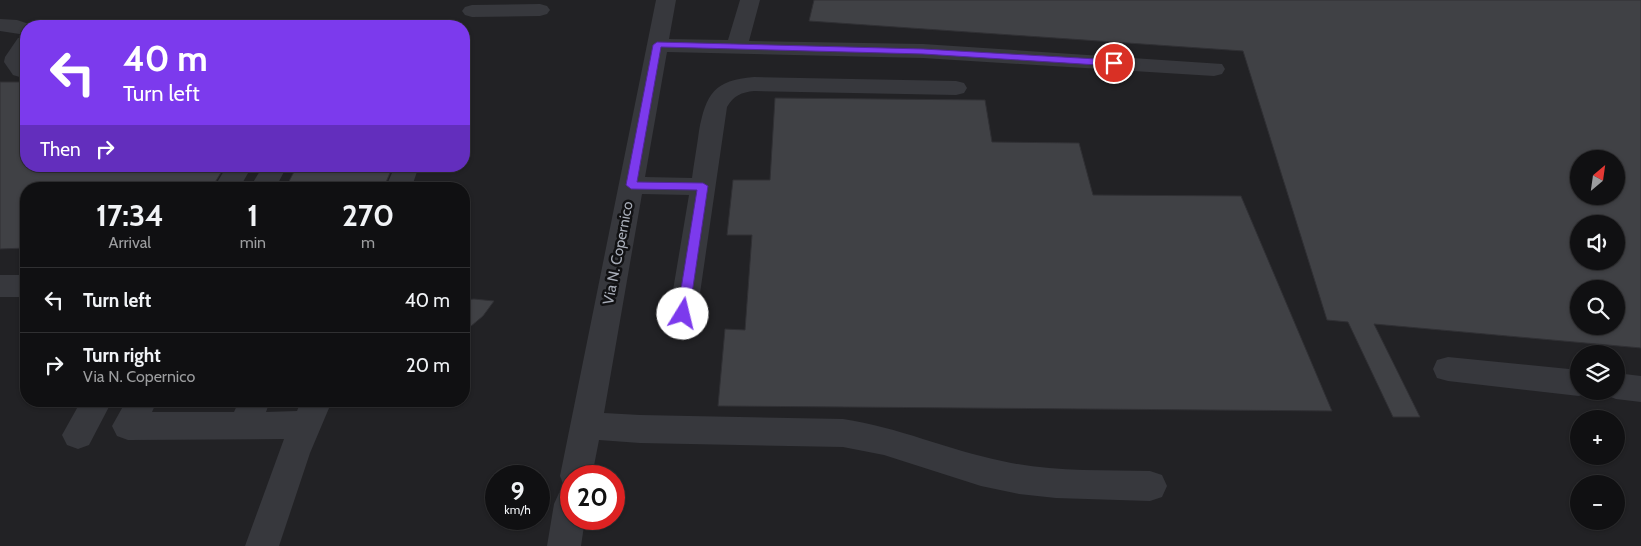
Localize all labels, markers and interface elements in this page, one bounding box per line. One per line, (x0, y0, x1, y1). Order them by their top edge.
text: 40 m (123, 37, 208, 80)
icon: left (40, 40, 105, 105)
pin (1093, 42, 1135, 84)
icon: arrive (1100, 49, 1128, 77)
text: Turn left (123, 80, 200, 107)
icon: right (91, 135, 119, 163)
text: Then (40, 138, 81, 161)
north arrow (1570, 150, 1625, 205)
map controls (1570, 150, 1625, 530)
text: 17:34 (96, 197, 164, 234)
text: 1 (247, 197, 258, 234)
text: 270 (342, 197, 394, 234)
street label: Via N. Copernico (599, 200, 637, 306)
button: sound (1570, 215, 1625, 270)
text: Arrival (109, 233, 151, 252)
text: min (240, 233, 266, 252)
text: m (361, 233, 375, 252)
button: search (1570, 280, 1625, 335)
icon: left (40, 286, 68, 314)
position arrow (656, 287, 708, 339)
text: Turn left (83, 289, 151, 312)
text: 40 m (405, 289, 450, 312)
text: Turn right (83, 344, 161, 367)
button: layers (1570, 345, 1625, 400)
icon: right (40, 351, 68, 379)
text: 20 m (406, 354, 450, 377)
text: Via N. Copernico (83, 367, 195, 386)
button: + (1570, 410, 1625, 465)
speed limit sign: 20 (560, 465, 625, 530)
button: − (1570, 475, 1625, 530)
text: 9 (510, 476, 525, 506)
text: km/h (504, 502, 531, 517)

